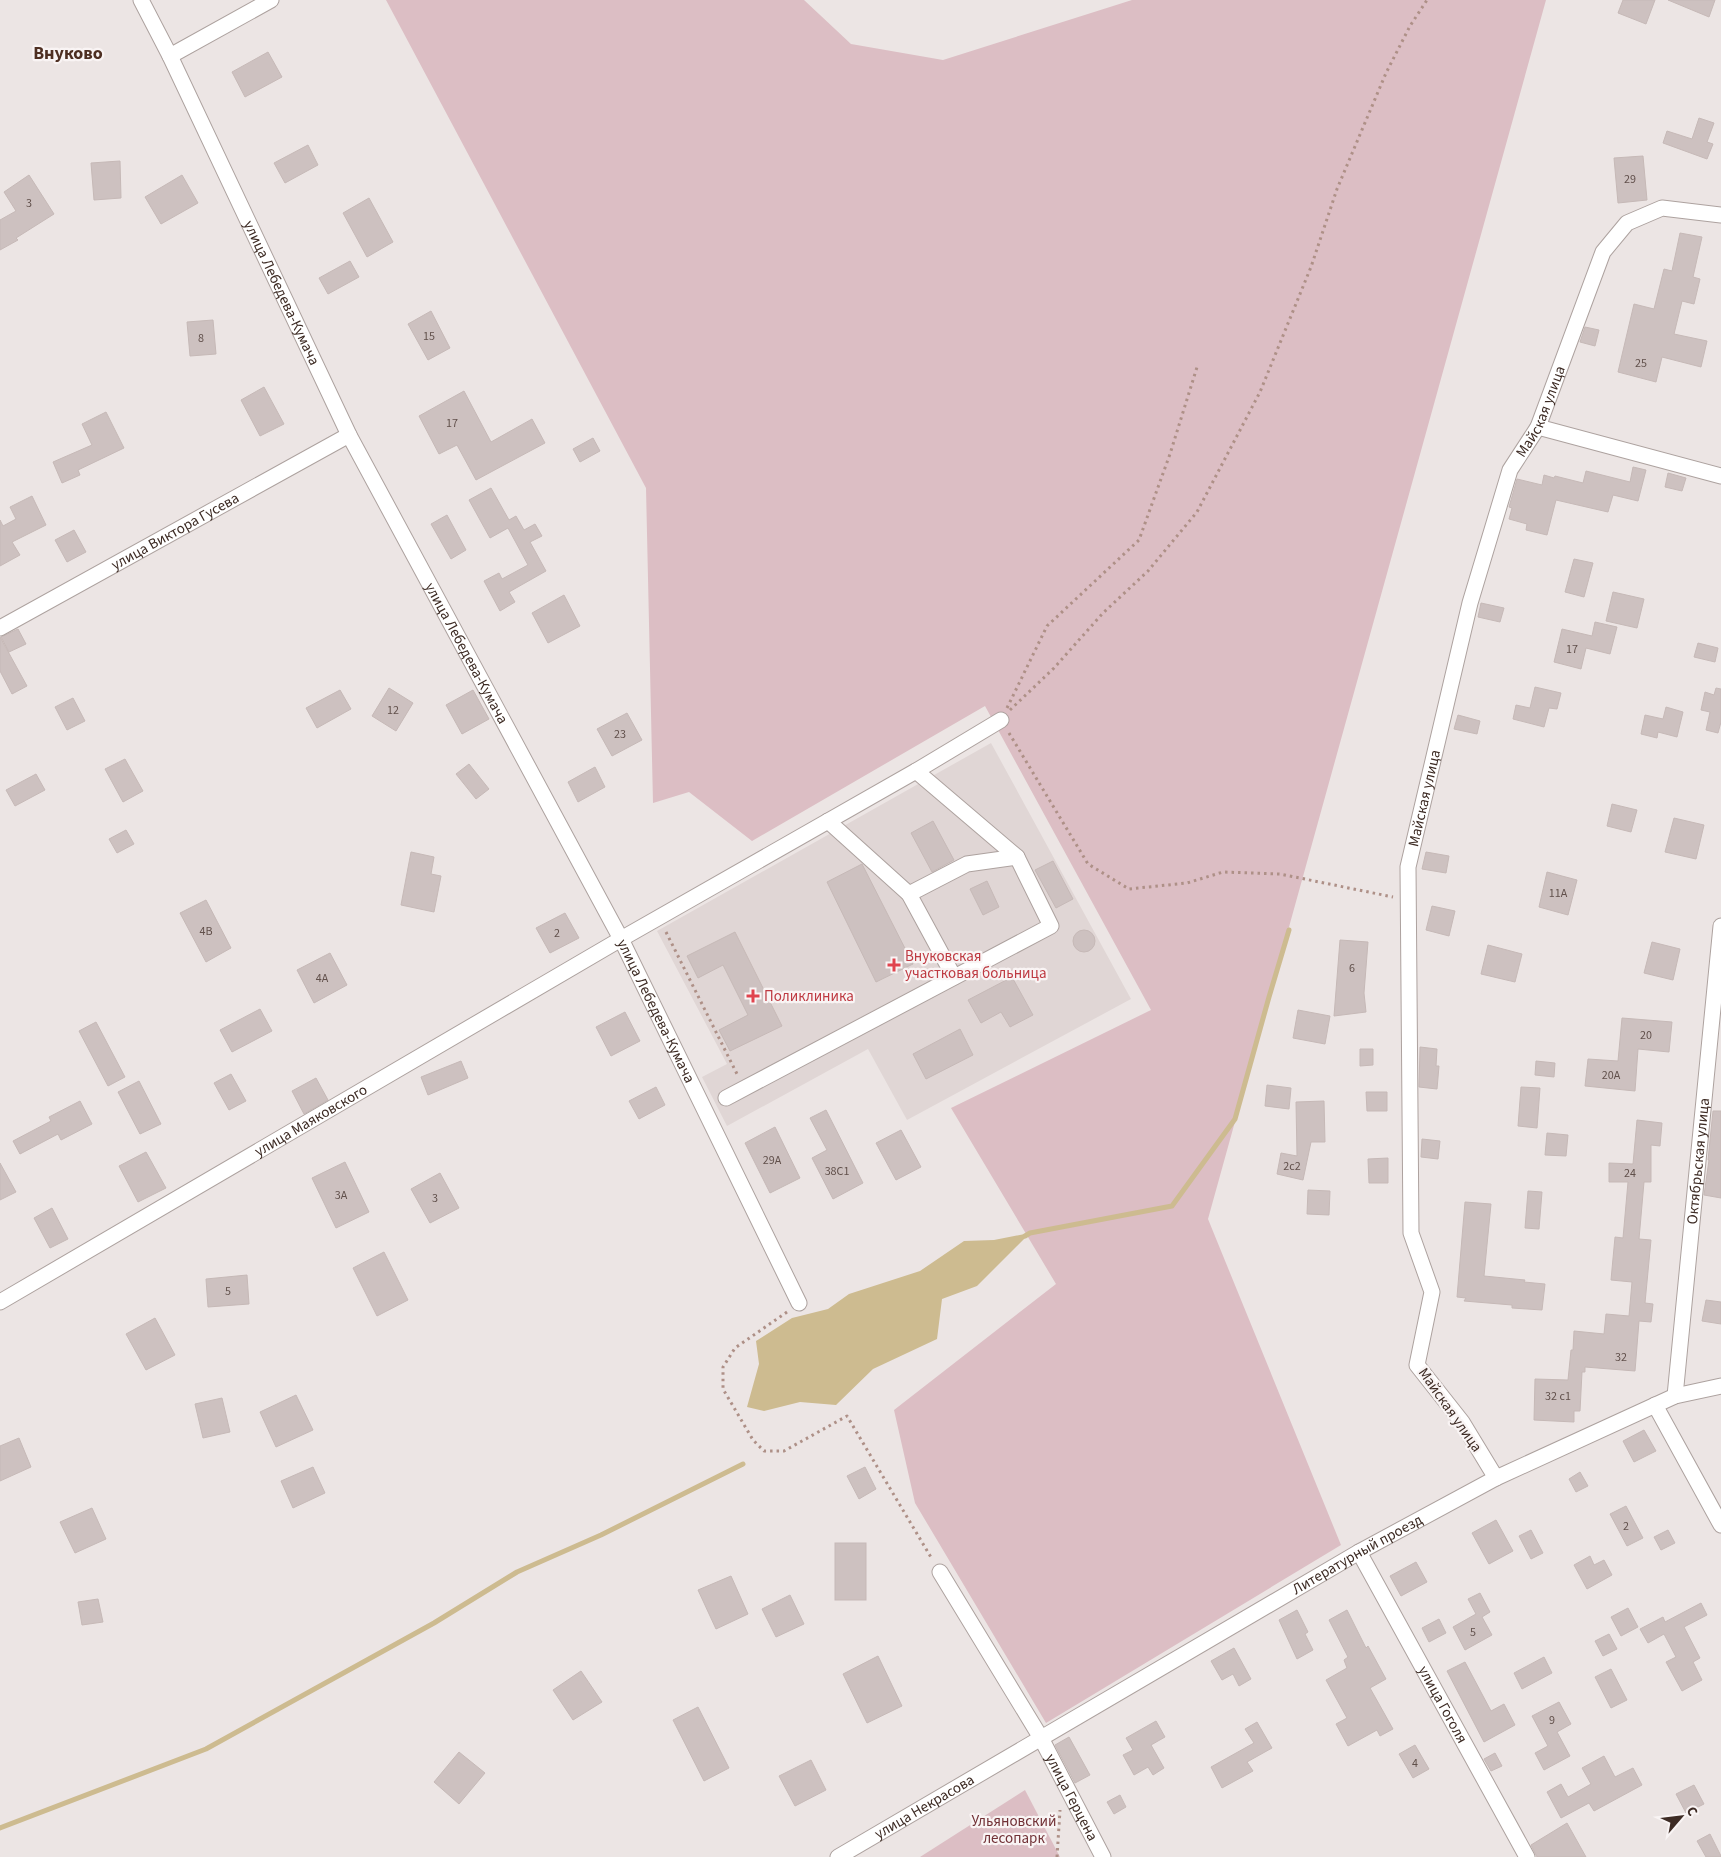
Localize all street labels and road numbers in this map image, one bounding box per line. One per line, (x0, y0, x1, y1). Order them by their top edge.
street label: улица Лебедева-Кумача (239, 217, 325, 369)
street label: Майская улица (1511, 363, 1570, 461)
street label: улица Виктора Гусева (107, 487, 243, 575)
street label: улица Лебедева-Кумача (420, 579, 513, 728)
street label: Майская улица (1403, 748, 1446, 849)
street label: улица Лебедева-Кумача (612, 935, 700, 1087)
street label: улица Маяковского (251, 1079, 371, 1162)
street label: Октябрьская улица (1681, 1097, 1715, 1225)
street label: Майская улица (1413, 1364, 1487, 1456)
street label: Литературный проезд (1288, 1509, 1426, 1600)
street label: улица Гоголя (1413, 1662, 1473, 1747)
street label: улица Герцена (1040, 1750, 1103, 1845)
street label: улица Некрасова (870, 1769, 978, 1844)

